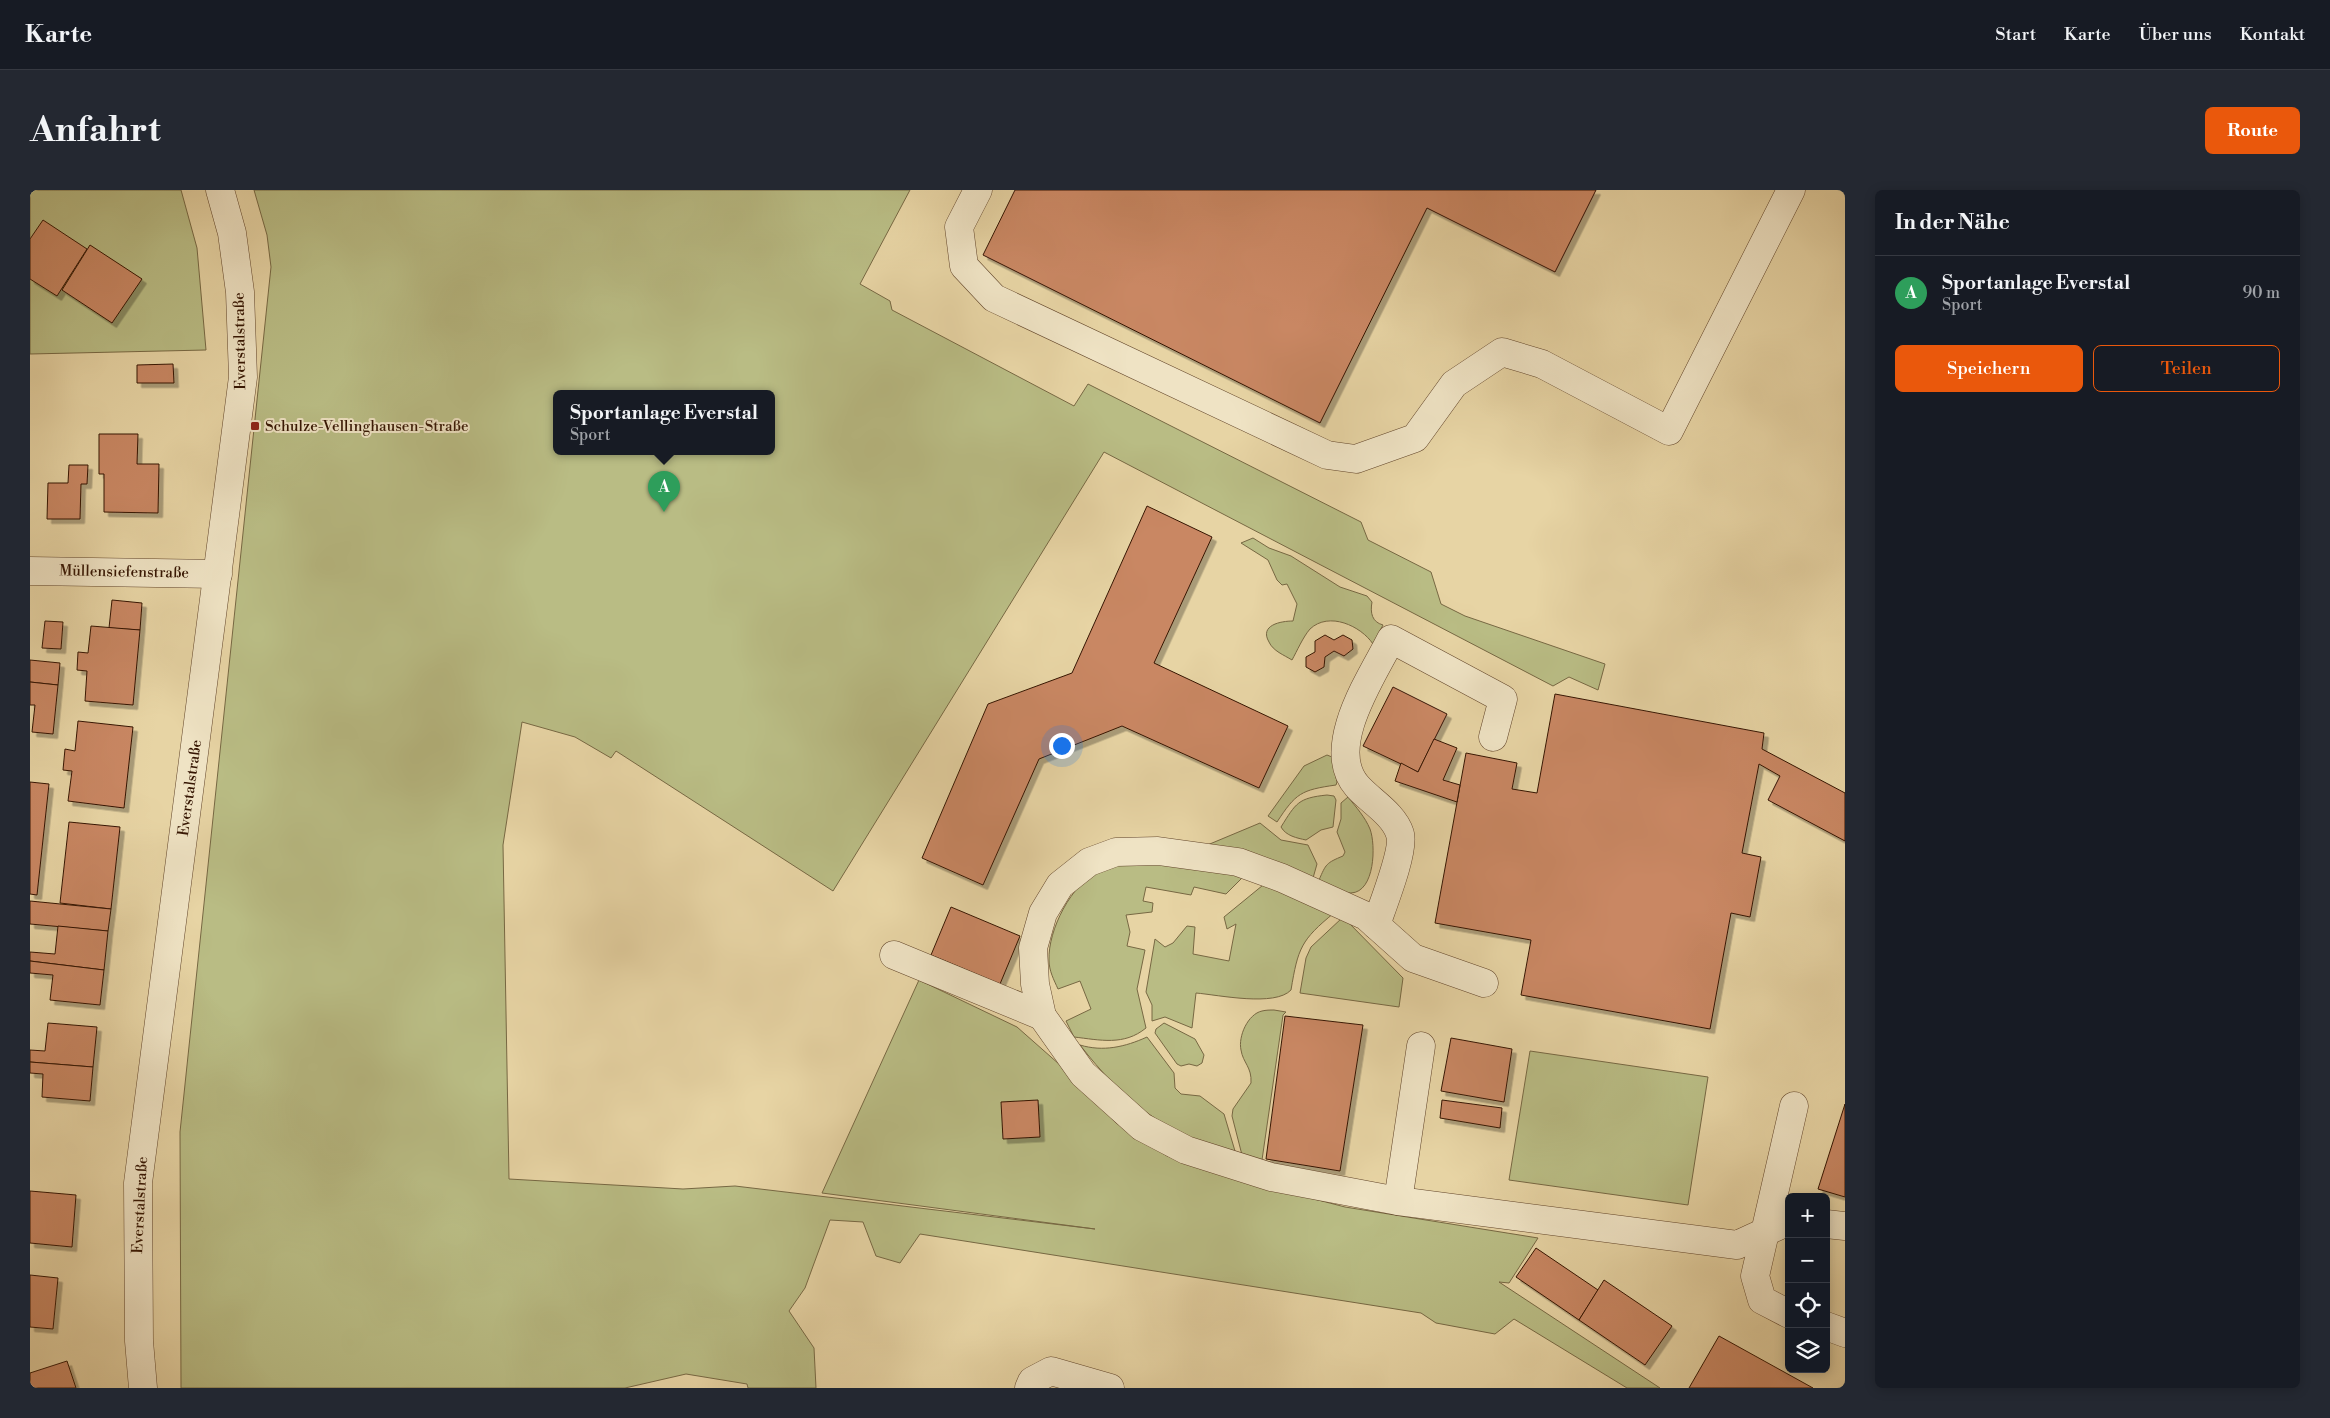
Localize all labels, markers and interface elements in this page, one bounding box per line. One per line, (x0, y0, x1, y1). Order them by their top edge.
text: Karte (25, 20, 92, 50)
text: Start (1995, 23, 2036, 46)
text: Karte (2064, 23, 2111, 46)
text: Über uns (2139, 23, 2212, 46)
text: Kontakt (2240, 23, 2305, 46)
button: Route (2205, 107, 2300, 154)
text: Anfahrt (30, 109, 161, 152)
text: In der Nähe (1895, 210, 2010, 236)
text: Sportanlage Everstal (1942, 271, 2130, 295)
text: A (1905, 283, 1917, 303)
text: 90 m (2242, 283, 2280, 303)
street label: Everstalstraße (230, 292, 250, 390)
text: Sport (1942, 295, 1982, 315)
button: Speichern (1895, 345, 2083, 392)
button: Teilen (2093, 345, 2280, 392)
popup (553, 390, 775, 455)
text: Sportanlage Everstal (570, 401, 758, 425)
place label: Schulze-Vellinghausen-Straße (265, 417, 469, 436)
marker: Schulze-Vellinghausen-Straße (249, 420, 261, 432)
text: Sport (570, 425, 610, 445)
pin: A (648, 471, 680, 512)
street label: Müllensiefenstraße (59, 561, 189, 583)
your location (1049, 733, 1075, 759)
street label: Everstalstraße (174, 738, 206, 838)
street label: Everstalstraße (128, 1156, 152, 1254)
map controls (1785, 1193, 1830, 1373)
button: + (1785, 1193, 1830, 1238)
button: − (1785, 1238, 1830, 1283)
button: locate (1785, 1283, 1830, 1328)
button: layers (1785, 1328, 1830, 1373)

